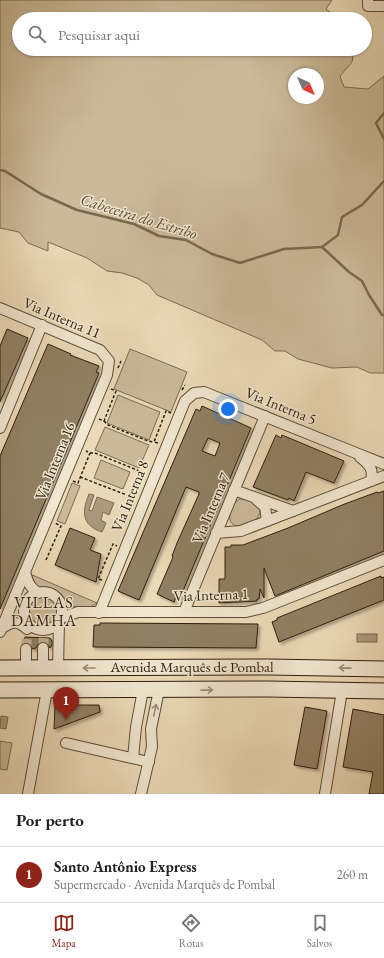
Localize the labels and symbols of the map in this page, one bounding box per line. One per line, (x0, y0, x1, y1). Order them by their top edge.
north arrow (288, 68, 324, 104)
water label: Cabeceira do Estribo (78, 189, 200, 244)
street label: Via Interna 11 (21, 293, 104, 342)
street label: Via Interna 5 (243, 383, 320, 428)
your location (218, 399, 238, 419)
street label: Via Interna 16 (30, 419, 79, 503)
street label: Via Interna 8 (107, 457, 152, 534)
street label: Via Interna 7 (187, 469, 234, 546)
street label: Via Interna 1 (173, 584, 249, 605)
district label: VILLAS DAMHA (11, 592, 77, 631)
street label: Avenida Marquês de Pombal (109, 657, 274, 676)
one-way arrow (83, 664, 96, 672)
one-way arrow (339, 664, 352, 672)
one-way arrow (200, 686, 213, 694)
pin: 1 (53, 687, 79, 720)
one-way arrow (151, 704, 159, 717)

